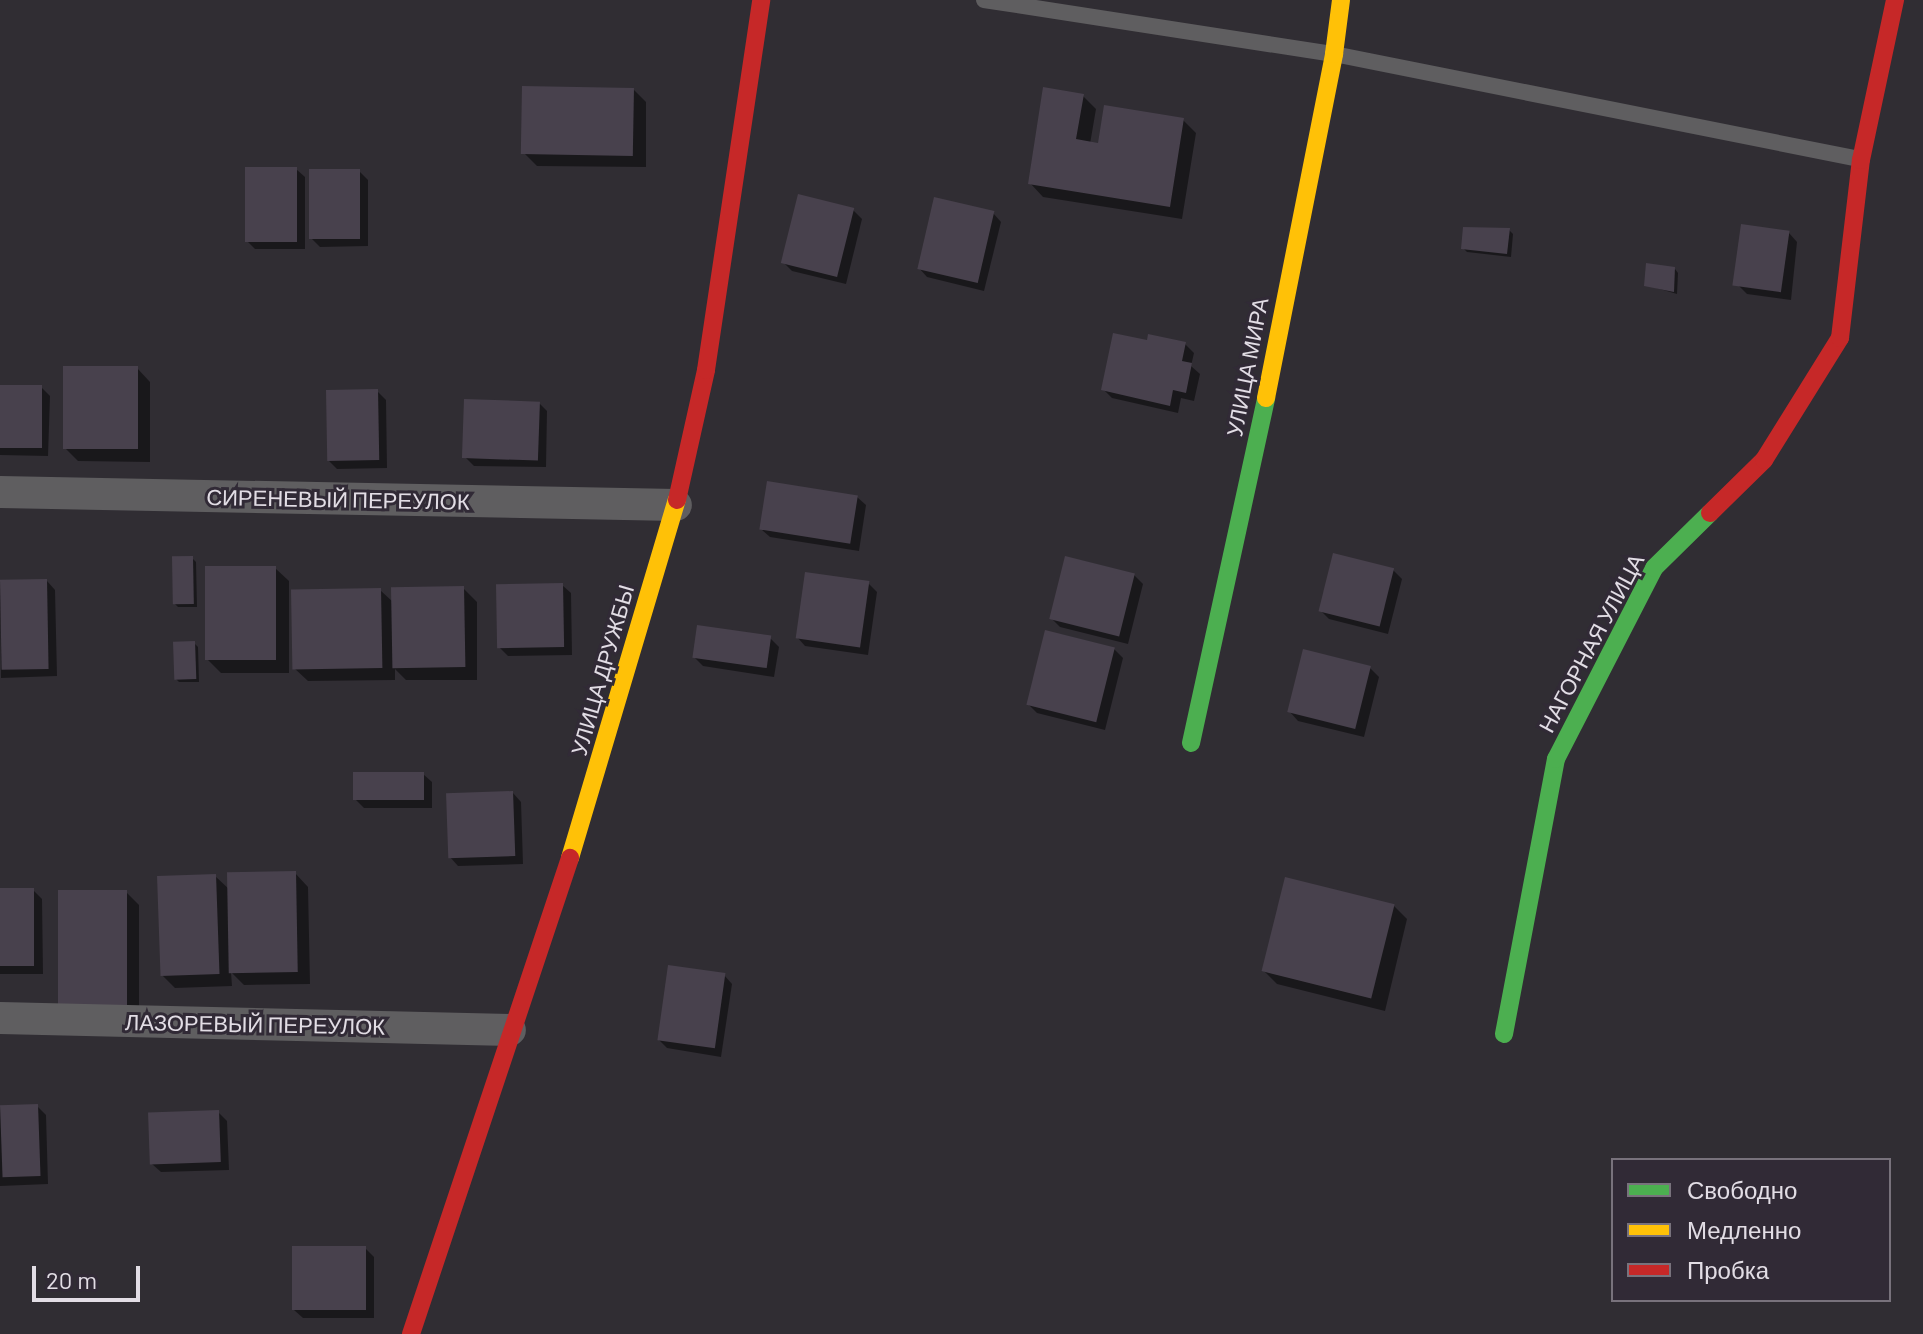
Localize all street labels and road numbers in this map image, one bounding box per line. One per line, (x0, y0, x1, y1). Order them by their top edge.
street label: УЛИЦА МИРА (1221, 295, 1273, 439)
street label: СИРЕНЕВЫЙ ПЕРЕУЛОК (206, 484, 470, 514)
street label: НАГОРНАЯ УЛИЦА (1533, 549, 1649, 737)
street label: УЛИЦА ДРУЖБЫ (565, 582, 639, 758)
street label: ЛАЗОРЕВЫЙ ПЕРЕУЛОК (125, 1009, 385, 1039)

